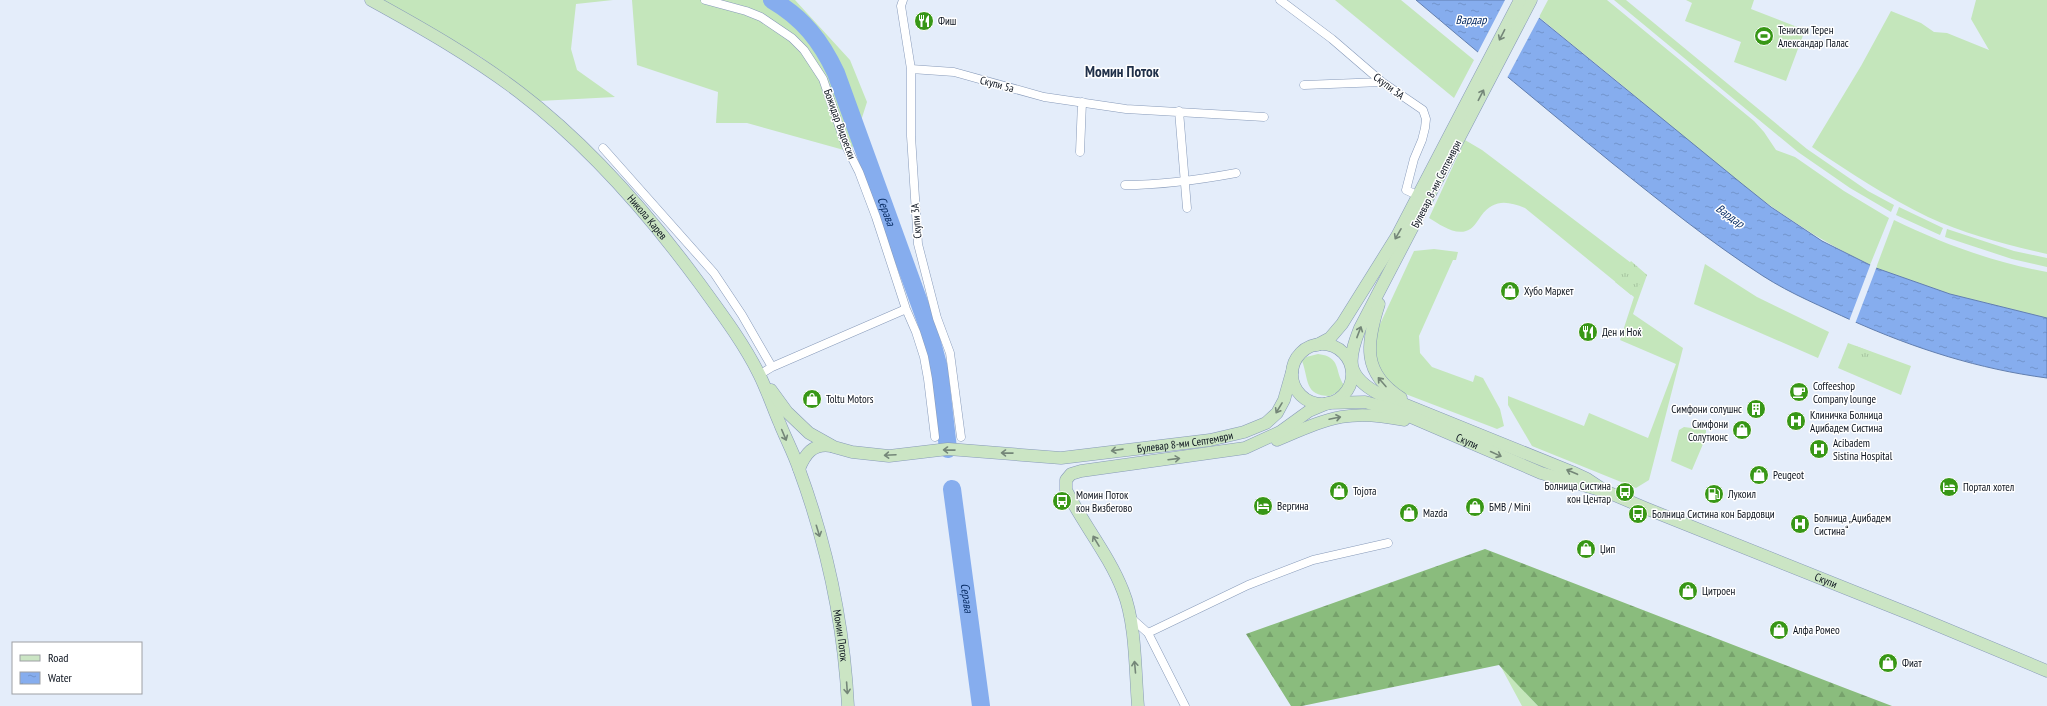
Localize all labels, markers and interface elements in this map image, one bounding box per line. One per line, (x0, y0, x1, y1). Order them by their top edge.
restaurant icon: Фиш (913, 10, 935, 32)
water label: Вардар (1456, 12, 1487, 27)
place label: Фиш (938, 14, 956, 28)
place label: Тениски Терен Александар Палас (1778, 23, 1849, 50)
sports icon: Тениски Терен Александар Палас (1753, 25, 1775, 47)
one-way arrow (1498, 28, 1505, 40)
district label: Момин Поток (1085, 62, 1160, 81)
street label: Скупи 3А (1371, 70, 1408, 103)
street label: Скупи 5а (978, 73, 1016, 95)
street label: Божидар Видоески (821, 87, 859, 161)
one-way arrow (1478, 90, 1486, 102)
street label: Булевар 8-ми Септември (1408, 138, 1464, 230)
street label: Никола Карев (625, 192, 671, 243)
water label: Серава (875, 195, 899, 229)
water label: Вардар (1713, 200, 1748, 231)
street label: Скупи 3А (907, 202, 925, 239)
one-way arrow (1393, 228, 1401, 240)
shop icon: Хубо Маркет (1499, 280, 1521, 302)
place label: Хубо Маркет (1524, 284, 1574, 298)
restaurant icon: Ден и Ноќ (1577, 321, 1599, 343)
place label: Ден и Ноќ (1602, 325, 1642, 339)
one-way arrow (1355, 327, 1363, 339)
one-way arrow (1377, 376, 1386, 387)
place label: Coffeeshop Company lounge (1813, 379, 1876, 406)
cafe icon: Coffeeshop Company lounge (1788, 381, 1810, 403)
shop icon: Toltu Motors (801, 388, 823, 410)
place label: Toltu Motors (826, 392, 874, 406)
building icon: Симфони солушнс (1745, 398, 1767, 420)
one-way arrow (1275, 402, 1283, 413)
place label: Симфони солушнс (1671, 402, 1742, 416)
place label: Клиничка Болница Аџибадем Систина (1810, 408, 1883, 435)
hospital icon: Клиничка Болница Аџибадем Систина (1785, 410, 1807, 432)
one-way arrow (1328, 413, 1341, 421)
place label: Симфони Солутионс (1688, 417, 1728, 444)
shop icon: Симфони Солутионс (1731, 419, 1753, 441)
street label: Булевар 8-ми Септември (1136, 428, 1235, 456)
one-way arrow (781, 429, 789, 441)
street label: Скупи (1454, 430, 1481, 452)
place label: Acibadem Sistina Hospital (1833, 436, 1893, 463)
hospital icon: Acibadem Sistina Hospital (1808, 438, 1830, 460)
one-way arrow (943, 446, 956, 453)
one-way arrow (1111, 446, 1124, 454)
one-way arrow (1001, 449, 1014, 457)
one-way arrow (1490, 451, 1502, 458)
one-way arrow (884, 452, 897, 459)
one-way arrow (1167, 455, 1180, 462)
shop icon: Peugeot (1748, 464, 1770, 486)
one-way arrow (1566, 468, 1578, 475)
place label: Peugeot (1773, 468, 1804, 482)
hotel icon: Портал хотел (1938, 476, 1960, 498)
place label: Болница Систина кон Центар (1544, 479, 1611, 506)
shop icon: Тојота (1328, 480, 1350, 502)
place label: Портал хотел (1963, 480, 2014, 494)
bus stop icon: Болница Систина кон Центар (1614, 481, 1636, 503)
fuel station icon: Лукоил (1703, 483, 1725, 505)
place label: Тојота (1353, 484, 1376, 498)
place label: Лукоил (1727, 487, 1756, 501)
place label: Момин Поток кон Визбегово (1076, 488, 1133, 515)
bus stop icon: Момин Поток кон Визбегово (1051, 490, 1073, 512)
hotel icon: Вергина (1252, 495, 1274, 517)
shop icon: БМВ / Mini (1464, 496, 1486, 518)
place label: Вергина (1277, 499, 1309, 513)
place label: БМВ / Mini (1489, 500, 1531, 514)
shop icon: Mazda (1398, 502, 1420, 524)
bus stop icon: Болница Систина кон Бардовци (1627, 503, 1649, 525)
place label: Mazda (1423, 506, 1448, 520)
place label: Болница Систина кон Бардовци (1652, 507, 1775, 521)
place label: Болница „Аџибадем Систина“ (1814, 511, 1891, 538)
hospital icon: Болница „Аџибадем Систина“ (1789, 513, 1811, 535)
one-way arrow (815, 524, 822, 537)
one-way arrow (1091, 535, 1099, 547)
shop icon: Џип (1575, 538, 1597, 560)
place label: Џип (1600, 542, 1616, 556)
street label: Скупи (1813, 570, 1839, 591)
shop icon: Цитроен (1677, 580, 1699, 602)
water label: Серава (958, 582, 977, 615)
place label: Цитроен (1702, 584, 1735, 598)
street label: Момин Поток (830, 608, 851, 663)
shop icon: Алфа Ромео (1768, 619, 1790, 641)
place label: Алфа Ромео (1793, 623, 1840, 637)
legend (12, 642, 142, 694)
text: Road (48, 650, 68, 665)
shop icon: Фиат (1877, 652, 1899, 674)
place label: Фиат (1902, 656, 1922, 670)
one-way arrow (1131, 661, 1139, 674)
text: Water (48, 670, 73, 685)
one-way arrow (844, 681, 851, 694)

